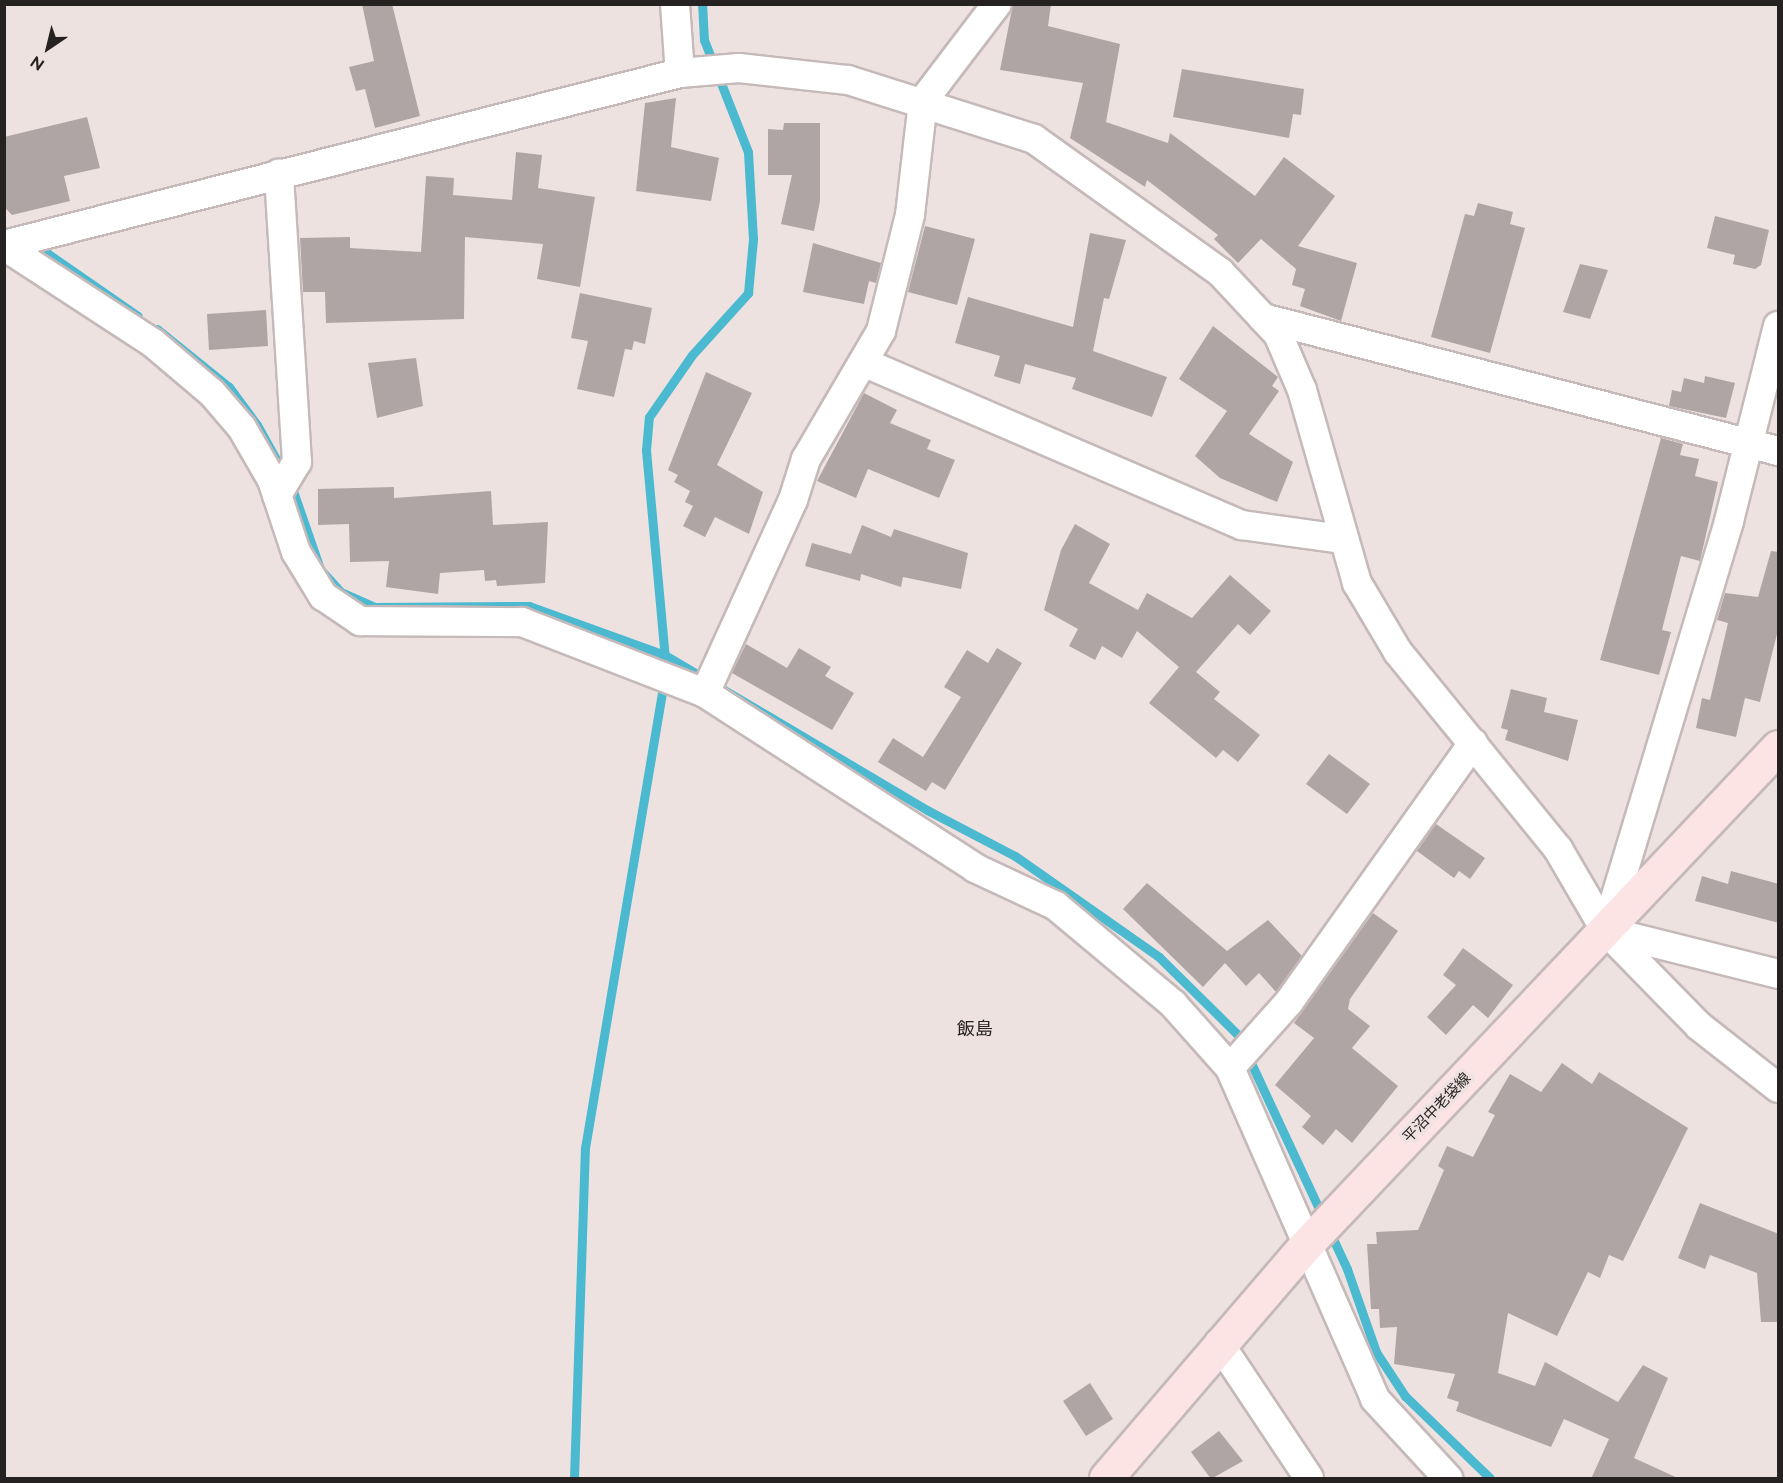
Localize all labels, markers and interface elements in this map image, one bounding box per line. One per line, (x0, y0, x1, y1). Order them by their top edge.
north arrow (18, 18, 78, 78)
text: N (27, 52, 48, 74)
district label: 飯島 (957, 1018, 993, 1040)
street label: 平沼中老袋線 (1399, 1069, 1475, 1147)

